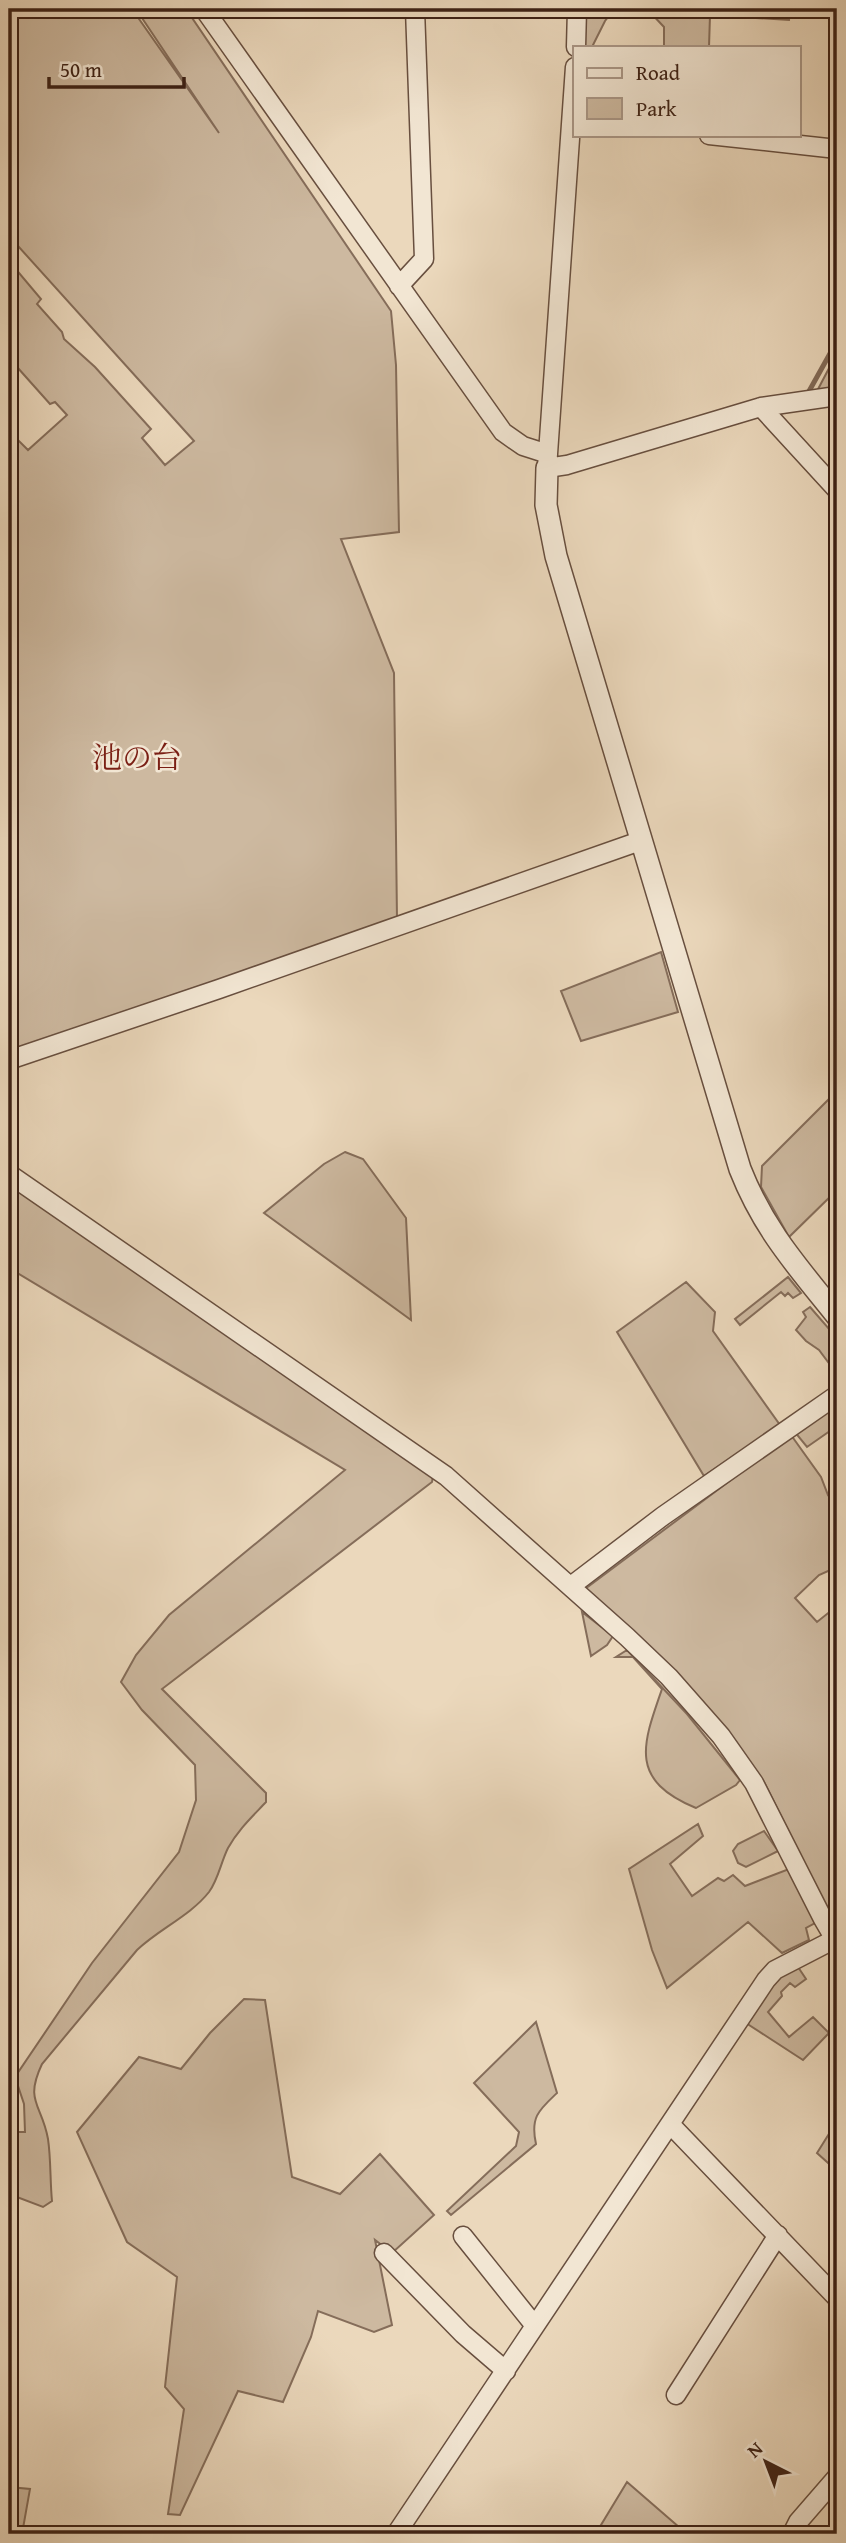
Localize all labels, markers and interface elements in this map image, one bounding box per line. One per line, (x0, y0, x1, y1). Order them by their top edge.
scale bar (49, 46, 184, 90)
legend (573, 46, 800, 136)
text: 50 m (60, 54, 102, 85)
text: Road (636, 57, 681, 88)
text: Park (636, 93, 677, 124)
district label: 池の台 (92, 735, 182, 779)
north arrow (730, 2428, 800, 2498)
text: N (741, 2435, 769, 2464)

